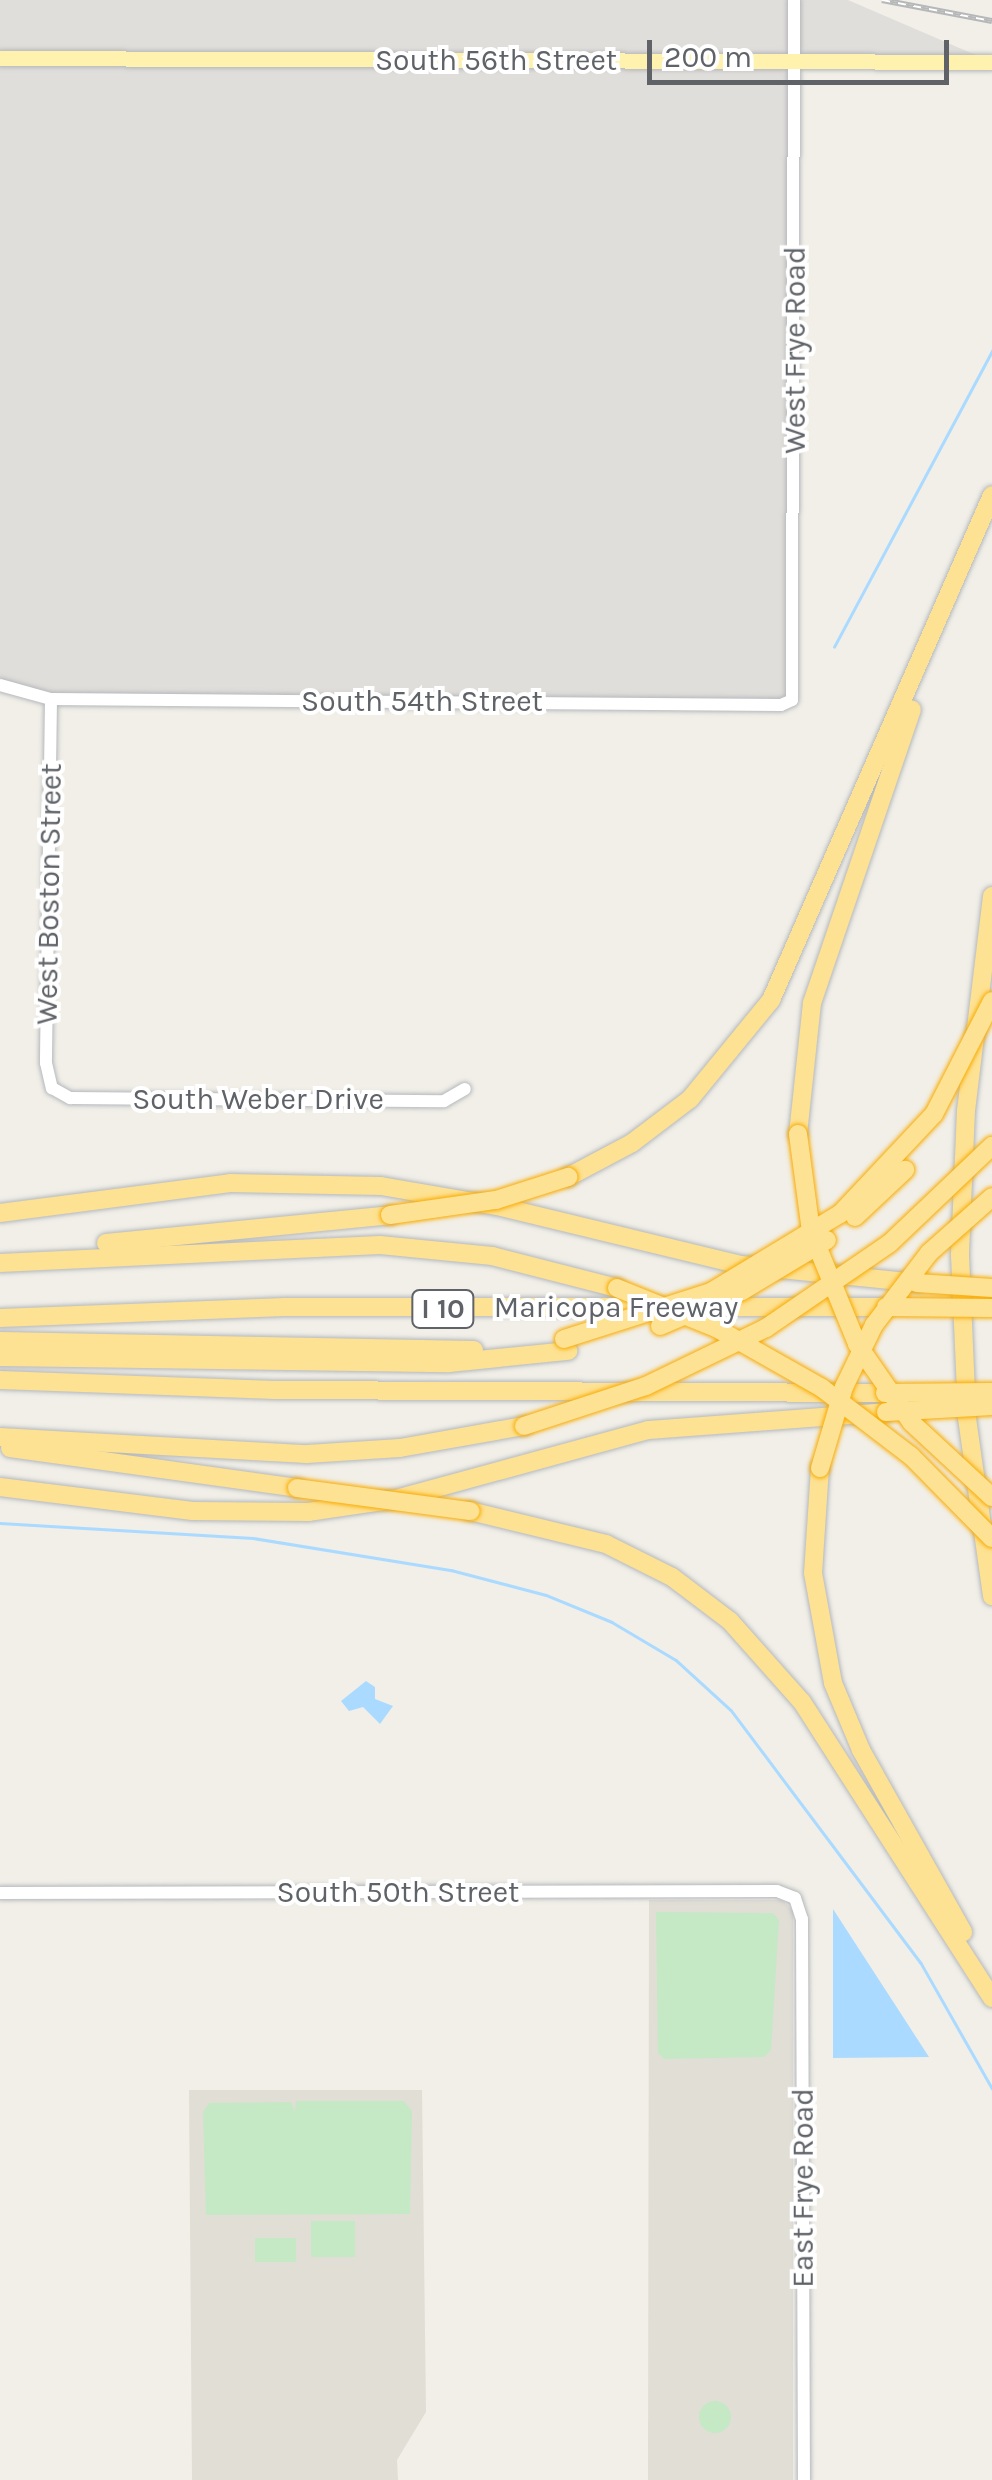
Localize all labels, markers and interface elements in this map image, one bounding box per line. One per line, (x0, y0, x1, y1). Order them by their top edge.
scale bar (652, 20, 954, 82)
text: 200 m (664, 39, 752, 75)
street label: South 56th Street (375, 42, 617, 78)
street label: West Frye Road (777, 246, 813, 454)
street label: South 54th Street (301, 683, 543, 719)
street label: West Boston Street (29, 763, 69, 1025)
street label: South Weber Drive (132, 1081, 384, 1117)
road number: I 10 (410, 1286, 476, 1332)
street label: Maricopa Freeway (494, 1289, 738, 1325)
street label: South 50th Street (277, 1874, 519, 1910)
street label: East Frye Road (785, 2088, 821, 2288)

